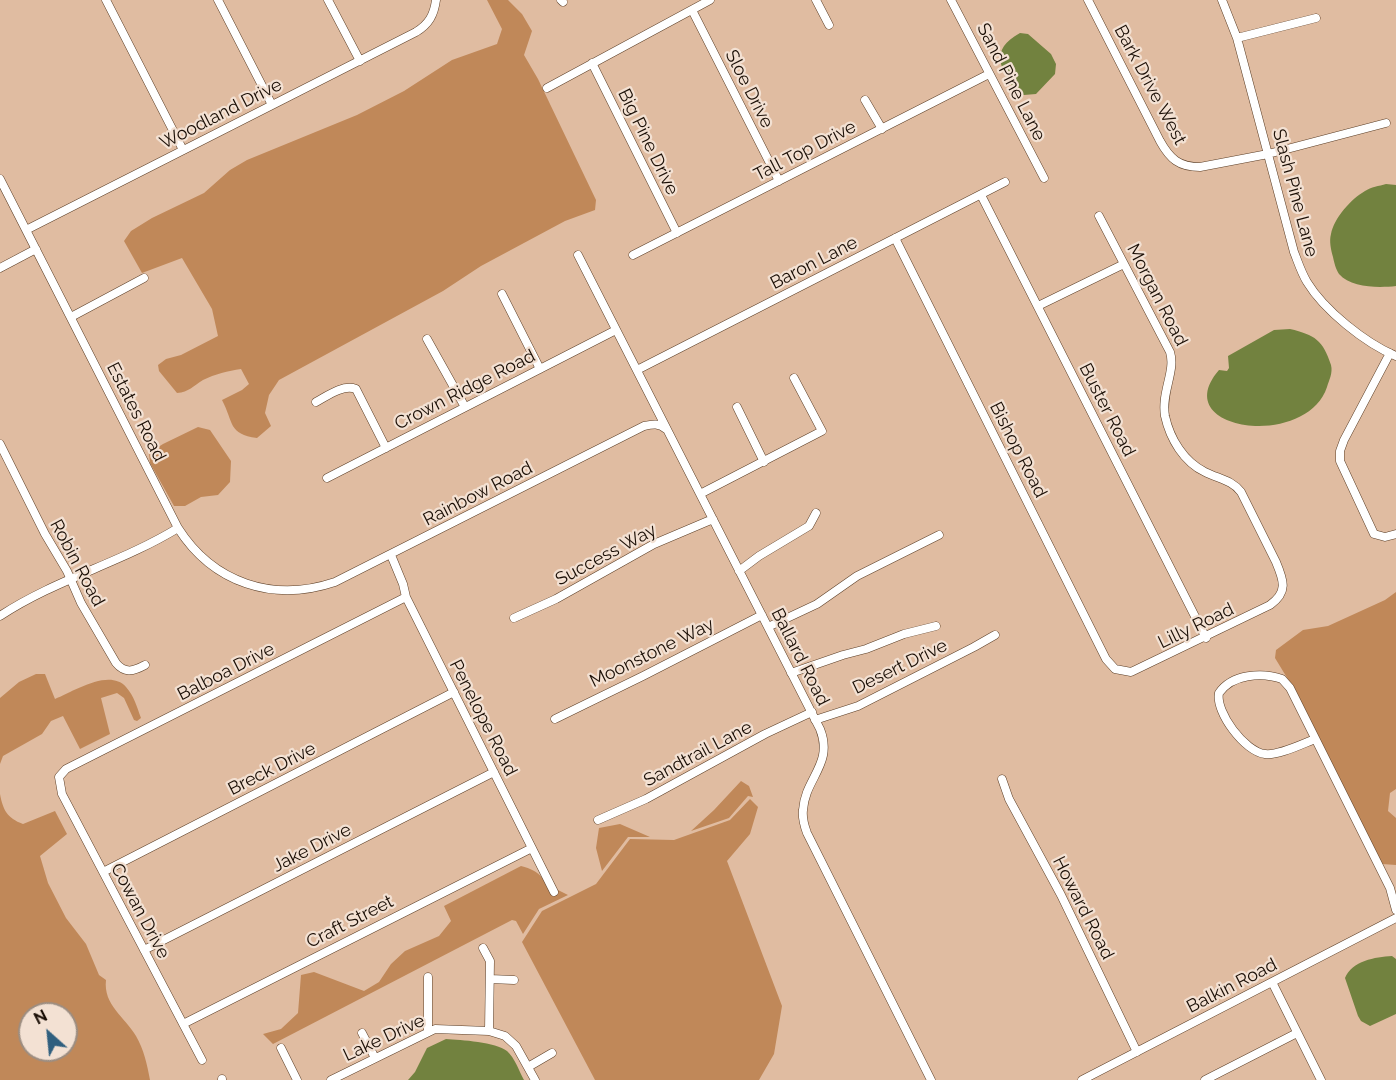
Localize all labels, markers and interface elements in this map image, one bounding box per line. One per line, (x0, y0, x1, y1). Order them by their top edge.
street label: Sand Pine Lane (972, 20, 1050, 144)
street label: Bark Drive West (1109, 21, 1191, 149)
street label: Sloe Drive (720, 46, 778, 132)
street label: Woodland Drive (156, 74, 286, 154)
street label: Big Pine Drive (613, 85, 683, 199)
street label: Tall Top Drive (750, 116, 860, 186)
street label: Slash Pine Lane (1268, 127, 1322, 259)
street label: Baron Lane (767, 232, 861, 294)
street label: Morgan Road (1122, 240, 1192, 350)
street label: Crown Ridge Road (391, 345, 539, 435)
street label: Estates Road (102, 359, 170, 465)
street label: Buster Road (1074, 360, 1140, 460)
street label: Bishop Road (985, 398, 1051, 502)
street label: Rainbow Road (420, 457, 536, 531)
street label: Robin Road (45, 516, 109, 610)
street label: Success Way (552, 519, 660, 591)
street label: Lilly Road (1155, 598, 1237, 654)
street label: Ballard Road (766, 605, 834, 709)
street label: Moonstone Way (586, 614, 718, 692)
street label: Desert Drive (849, 635, 951, 699)
street label: Balboa Drive (174, 638, 278, 706)
street label: Penelope Road (444, 656, 522, 780)
street label: Sandtrail Lane (640, 716, 756, 792)
street label: Breck Drive (225, 738, 319, 800)
street label: Jake Drive (269, 819, 355, 877)
street label: Howard Road (1048, 853, 1118, 963)
street label: Cowan Drive (106, 860, 174, 962)
street label: Craft Street (303, 891, 397, 953)
street label: Balkin Road (1183, 954, 1281, 1018)
north arrow (18, 1002, 78, 1062)
text: N (31, 1006, 50, 1029)
street label: Lake Drive (340, 1010, 428, 1066)

